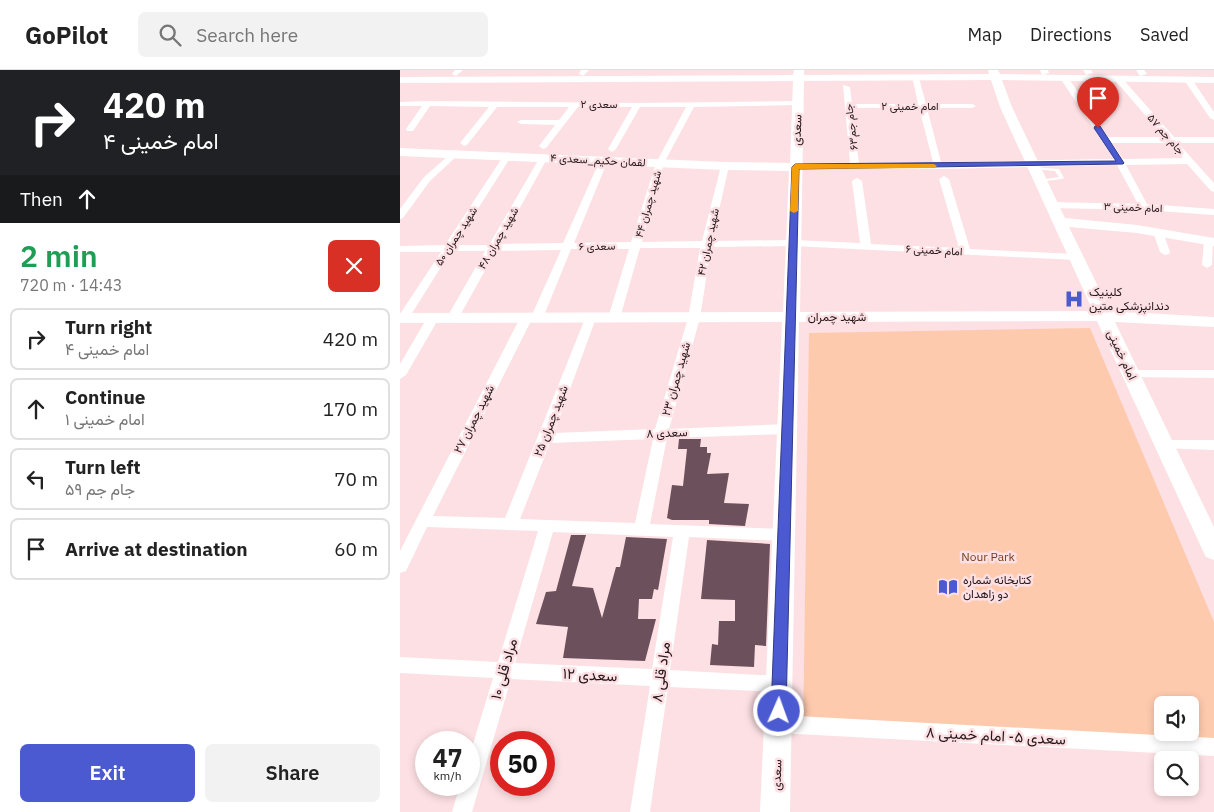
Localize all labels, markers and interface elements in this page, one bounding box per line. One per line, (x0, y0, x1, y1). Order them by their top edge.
search box (138, 12, 488, 57)
text: GoPilot (25, 19, 108, 51)
icon: search (156, 21, 184, 49)
text: Search here (196, 23, 298, 47)
text: Map (967, 23, 1002, 46)
text: Directions (1030, 23, 1112, 46)
text: Saved (1140, 23, 1189, 46)
pin (1077, 77, 1119, 128)
text: 420 m (103, 82, 206, 128)
icon: arrive (1084, 84, 1112, 112)
icon: right (20, 90, 85, 155)
street label: سعدی ۲ (581, 97, 618, 111)
street label: امام خمینی ۲ (881, 99, 939, 114)
street label: جام جم۶۳ (841, 103, 862, 151)
street label: جام جم ۵۷ (1144, 111, 1187, 158)
street label: سعدی (788, 114, 806, 146)
text: امام خمینی ۴ (103, 126, 219, 155)
street label: لقمان حکیم_سعدی ۴ (550, 151, 646, 170)
street label: شهید چمران ۴۴ (632, 169, 665, 239)
icon: ahead (73, 185, 101, 213)
text: Then (20, 187, 63, 211)
street label: امام خمینی ۳ (1103, 199, 1163, 216)
street label: شهید چمران ۵۰ (432, 204, 481, 269)
street label: شهید چمران ۴۸ (475, 204, 522, 272)
street label: شهید چمران ۴۲ (694, 207, 723, 277)
text: 2 min (20, 236, 98, 275)
street label: سعدی ۶ (579, 239, 616, 253)
button: close (328, 240, 380, 292)
street label: امام خمینی ۶ (905, 242, 963, 259)
text: 720 m · 14:43 (20, 275, 122, 295)
place label: کلینیک دندانپزشکی متین (1089, 284, 1170, 314)
hospital icon: کلینیک دندانپزشکی متین (1063, 288, 1085, 310)
street label: شهید چمران (808, 309, 866, 325)
text: Turn right (65, 315, 152, 339)
icon: right (22, 325, 50, 353)
text: 420 m (323, 327, 378, 351)
street label: امام خمینی (1103, 327, 1141, 383)
text: امام خمینی ۴ (65, 339, 149, 359)
street label: شهید چمران ۲۳ (658, 340, 694, 418)
street label: شهید چمران ۲۷ (450, 382, 498, 456)
street label: شهید چمران ۲۵ (530, 383, 572, 459)
text: Continue (65, 385, 145, 409)
icon: ahead (22, 395, 50, 423)
text: 170 m (323, 397, 378, 421)
text: امام خمینی ۱ (65, 409, 145, 429)
street label: سعدی ۸ (646, 424, 688, 442)
text: Turn left (65, 455, 141, 479)
icon: left (22, 465, 50, 493)
text: 70 m (334, 467, 378, 491)
text: جام جم ۵۹ (65, 479, 135, 499)
icon: arrive (22, 535, 50, 563)
text: Arrive at destination (65, 537, 248, 561)
text: 60 m (334, 537, 378, 561)
park label: Nour Park (961, 549, 1015, 564)
place label: کتابخانه شماره دو زاهدان (963, 572, 1032, 602)
library icon: کتابخانه شماره دو زاهدان (937, 576, 959, 598)
street label: مراد قلی ۱۰ (486, 636, 522, 702)
street label: مراد قلی ۸ (647, 641, 675, 703)
street label: سعدی ۱۲ (562, 664, 618, 686)
position arrow (752, 684, 804, 736)
map controls (1154, 696, 1199, 796)
button: sound (1154, 696, 1199, 741)
street label: سعدی ۵- امام خمینی ۸ (926, 722, 1067, 750)
speed limit sign: 50 (490, 731, 555, 796)
text: 47 (432, 741, 463, 774)
button: Exit (20, 744, 195, 802)
button: Share (205, 744, 380, 802)
button: search (1154, 751, 1199, 796)
street label: سعدی (768, 759, 786, 791)
text: km/h (433, 768, 462, 783)

